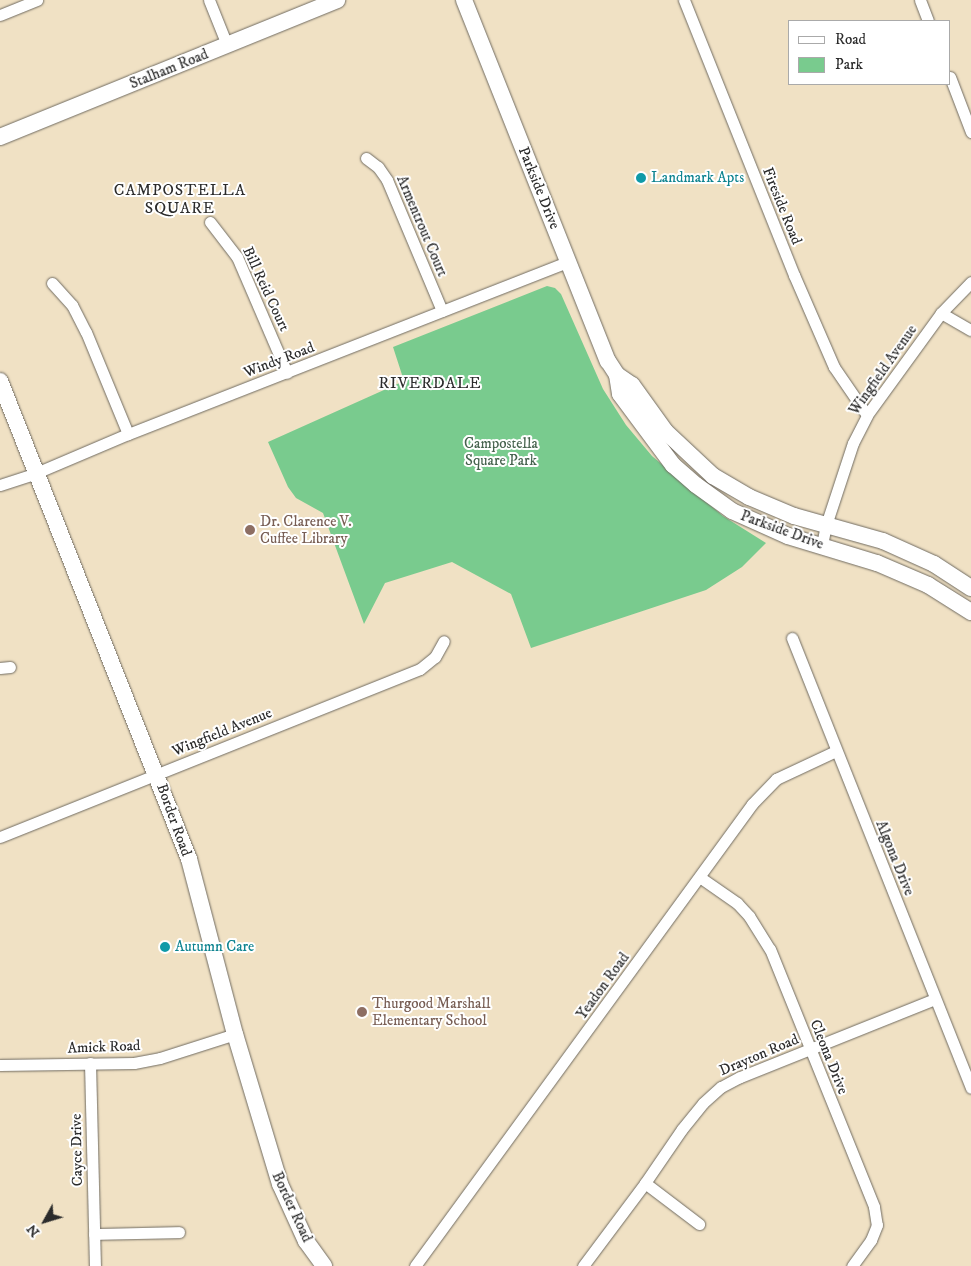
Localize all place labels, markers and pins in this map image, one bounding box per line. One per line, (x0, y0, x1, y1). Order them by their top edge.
place label: Landmark Apts (651, 169, 744, 187)
marker: Landmark Apts (635, 172, 647, 184)
place label: Dr. Clarence V. Cuffee Library (260, 512, 352, 547)
marker: Dr. Clarence V. Cuffee Library (244, 524, 256, 536)
place label: Autumn Care (175, 938, 254, 956)
marker: Autumn Care (159, 941, 171, 953)
place label: Thurgood Marshall Elementary School (372, 994, 490, 1029)
marker: Thurgood Marshall Elementary School (356, 1006, 368, 1018)

